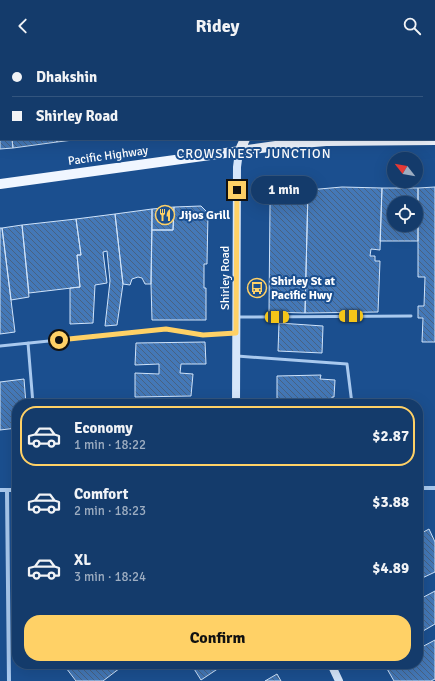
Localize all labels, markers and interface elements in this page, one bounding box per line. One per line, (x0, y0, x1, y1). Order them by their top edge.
icon: back (12, 15, 34, 37)
text: Ridey (196, 15, 239, 37)
icon: search (401, 15, 423, 37)
text: Dhakshin (36, 68, 97, 86)
text: Shirley Road (36, 107, 118, 125)
street label: Pacific Highway (67, 143, 150, 169)
district label: CROWS NEST JUNCTION (176, 146, 332, 162)
north arrow (387, 152, 423, 188)
map controls (387, 152, 423, 232)
callout: 1 min (251, 176, 317, 204)
route end (228, 181, 246, 199)
text: 1 min (268, 182, 300, 198)
button: locate (387, 196, 423, 232)
restaurant icon: Jijos Grill (154, 204, 176, 226)
place label: Jijos Grill (179, 208, 230, 223)
street label: Shirley Road (218, 246, 233, 310)
place label: Shirley St at Pacific Hwy (271, 274, 336, 303)
bus stop icon: Shirley St at Pacific Hwy (246, 277, 268, 299)
car (339, 310, 363, 322)
car (265, 311, 289, 323)
route start (50, 331, 68, 349)
icon: car (26, 418, 62, 454)
text: Economy (74, 419, 133, 437)
text: $2.87 (372, 427, 409, 445)
text: 1 min · 18:22 (74, 437, 146, 453)
icon: car (26, 484, 62, 520)
text: Comfort (74, 485, 128, 503)
text: $3.88 (372, 493, 409, 511)
text: 2 min · 18:23 (74, 503, 146, 519)
icon: car (26, 550, 62, 586)
text: XL (74, 551, 91, 569)
text: $4.89 (372, 559, 409, 577)
text: 3 min · 18:24 (74, 569, 146, 585)
button: Confirm (24, 615, 411, 661)

